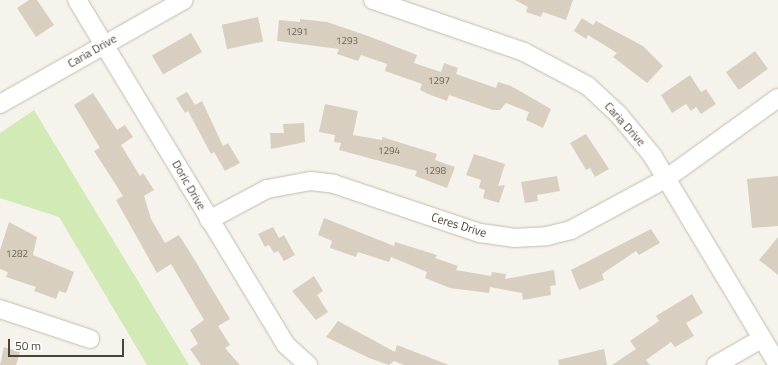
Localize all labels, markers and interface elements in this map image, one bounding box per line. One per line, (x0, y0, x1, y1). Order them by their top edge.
house number: 1291 (286, 26, 308, 38)
street label: Caria Drive (65, 31, 119, 71)
house number: 1293 (336, 35, 358, 47)
house number: 1297 (428, 75, 450, 87)
street label: Caria Drive (602, 99, 648, 149)
house number: 1294 (378, 145, 400, 157)
street label: Doric Drive (169, 158, 209, 212)
house number: 1298 (424, 165, 446, 177)
street label: Ceres Drive (430, 210, 488, 240)
house number: 1282 (6, 248, 28, 260)
scale bar (10, 331, 126, 357)
text: 50 m (15, 336, 41, 355)

